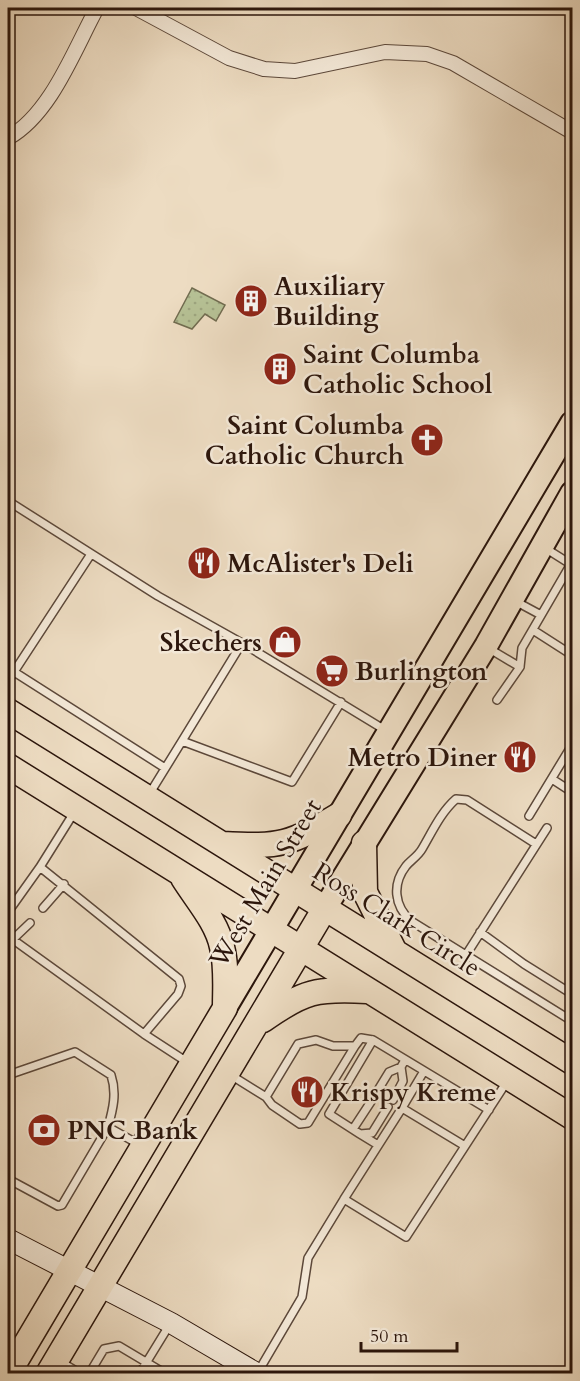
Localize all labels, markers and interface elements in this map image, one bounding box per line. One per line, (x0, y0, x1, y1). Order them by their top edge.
place label: Auxiliary Building (274, 269, 385, 334)
building icon: Auxiliary Building (233, 283, 269, 319)
place label: Saint Columba Catholic School (303, 337, 493, 402)
building icon: Saint Columba Catholic School (262, 351, 298, 387)
place label: Saint Columba Catholic Church (205, 408, 404, 473)
church icon: Saint Columba Catholic Church (409, 422, 445, 458)
restaurant icon: McAlister's Deli (186, 545, 222, 581)
place label: McAlister's Deli (227, 546, 414, 581)
shop icon: Skechers (267, 624, 303, 660)
place label: Skechers (160, 625, 262, 660)
supermarket icon: Burlington (314, 653, 350, 689)
place label: Burlington (355, 654, 488, 689)
restaurant icon: Metro Diner (502, 739, 538, 775)
place label: Metro Diner (348, 740, 498, 775)
street label: West Main Street (201, 792, 330, 975)
street label: Ross Clark Circle (306, 854, 487, 985)
restaurant icon: Krispy Kreme (289, 1074, 325, 1110)
place label: Krispy Kreme (330, 1075, 497, 1110)
bank icon: PNC Bank (26, 1112, 62, 1148)
place label: PNC Bank (67, 1113, 199, 1148)
scale bar (361, 1315, 457, 1353)
text: 50 m (370, 1324, 409, 1349)

